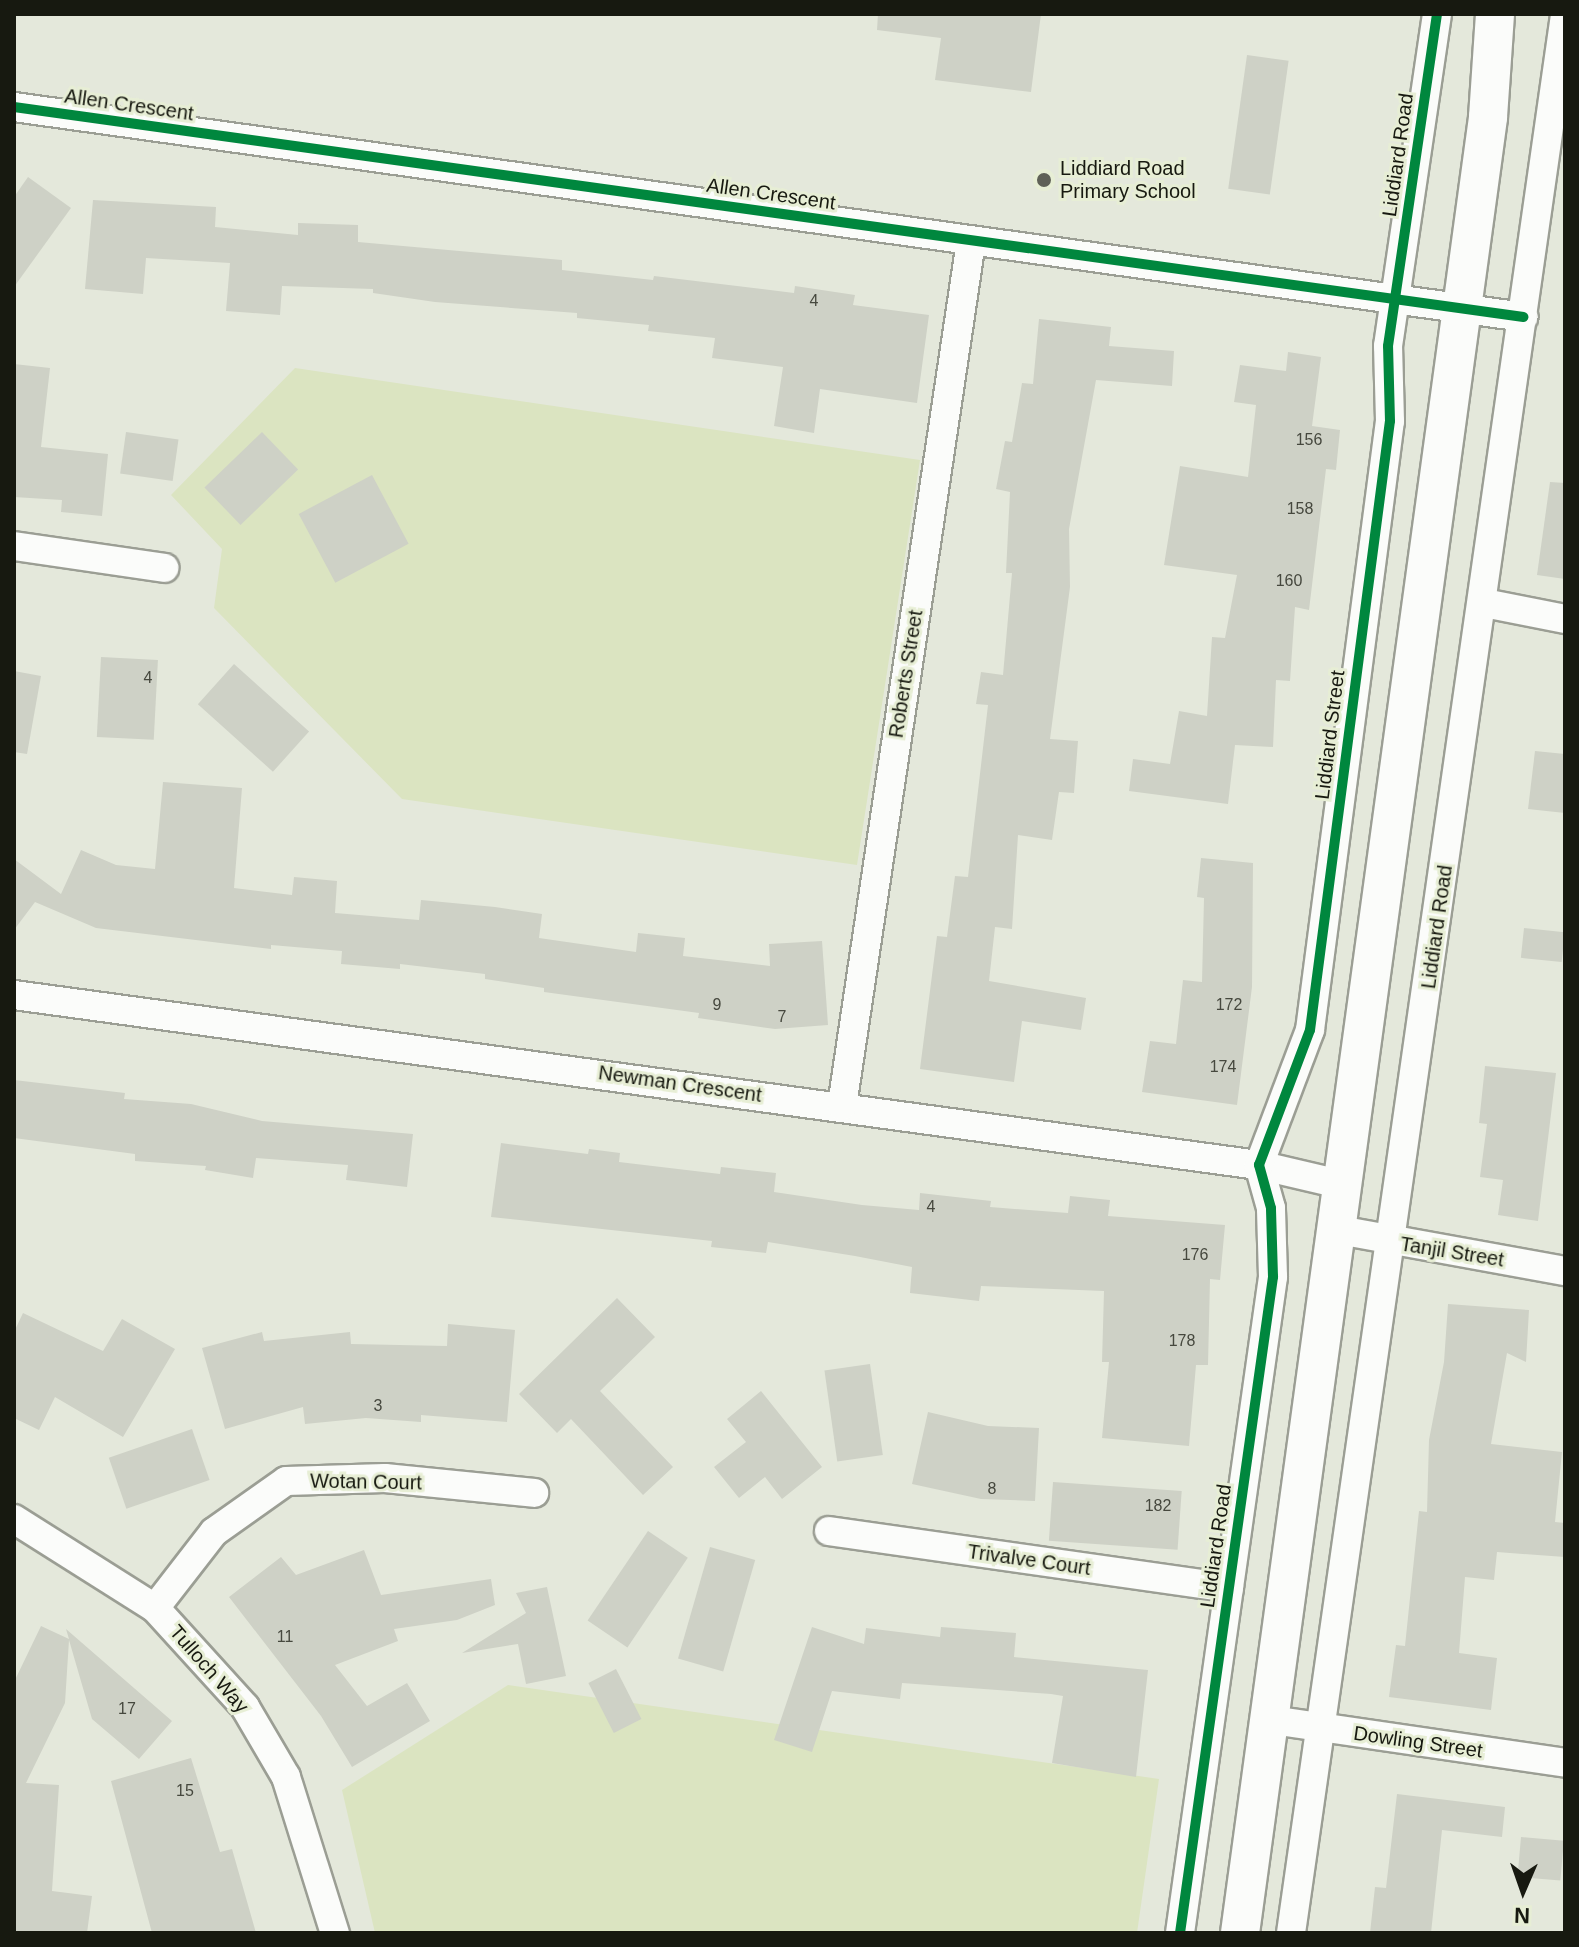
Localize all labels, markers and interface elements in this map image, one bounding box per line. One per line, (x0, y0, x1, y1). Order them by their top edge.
street label: Allen Crescent (63, 84, 195, 126)
street label: Liddiard Road (1377, 92, 1419, 218)
place label: Liddiard Road Primary School (1060, 156, 1196, 203)
marker: Liddiard Road Primary School (1035, 171, 1053, 189)
street label: Allen Crescent (705, 173, 837, 215)
house number: 4 (810, 291, 818, 311)
house number: 156 (1296, 430, 1322, 450)
house number: 158 (1287, 499, 1313, 519)
house number: 160 (1276, 571, 1302, 591)
street label: Roberts Street (884, 608, 928, 740)
house number: 4 (144, 668, 152, 688)
street label: Liddiard Street (1310, 669, 1350, 801)
street label: Liddiard Road (1416, 864, 1458, 990)
house number: 9 (713, 995, 721, 1015)
house number: 172 (1216, 995, 1242, 1015)
house number: 7 (778, 1007, 786, 1027)
house number: 174 (1210, 1057, 1236, 1077)
street label: Newman Crescent (597, 1061, 763, 1107)
house number: 4 (927, 1197, 935, 1217)
street label: Tanjil Street (1399, 1232, 1505, 1272)
house number: 176 (1182, 1245, 1208, 1265)
house number: 178 (1169, 1331, 1195, 1351)
house number: 3 (374, 1396, 382, 1416)
street label: Wotan Court (310, 1469, 422, 1495)
house number: 8 (988, 1479, 996, 1499)
street label: Liddiard Road (1195, 1483, 1237, 1609)
house number: 182 (1145, 1496, 1171, 1516)
street label: Trivalve Court (966, 1540, 1092, 1580)
street label: Tulloch Way (164, 1620, 254, 1718)
house number: 11 (277, 1627, 293, 1647)
house number: 17 (118, 1699, 136, 1719)
street label: Dowling Street (1352, 1721, 1484, 1763)
house number: 15 (176, 1781, 194, 1801)
north arrow (1483, 1851, 1563, 1931)
text: N (1514, 1903, 1531, 1928)

